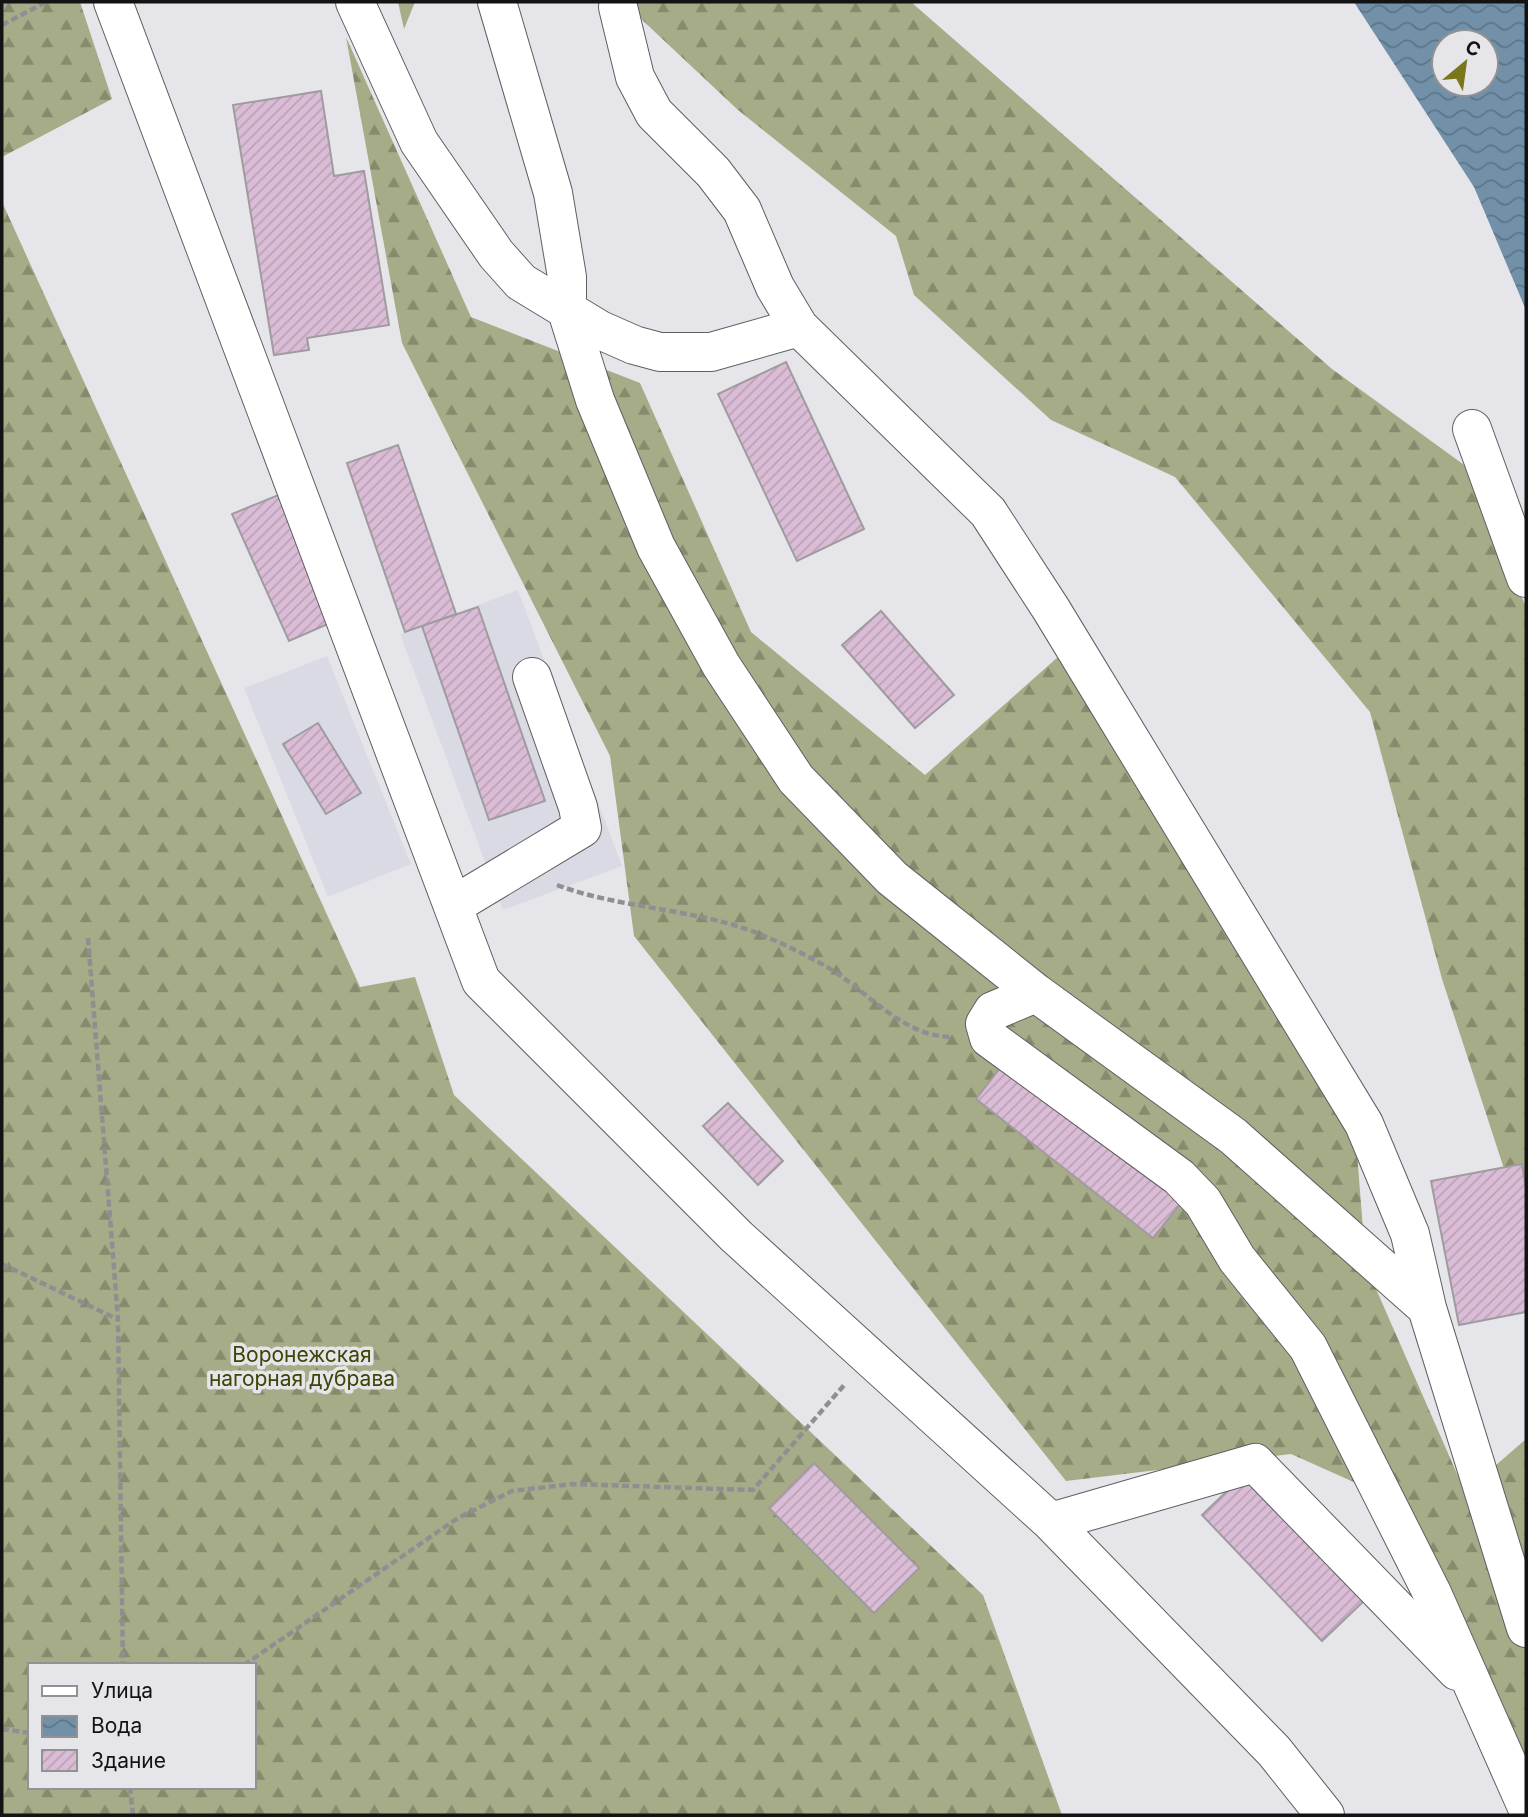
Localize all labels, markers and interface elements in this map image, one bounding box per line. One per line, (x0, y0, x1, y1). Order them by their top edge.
north arrow (1430, 28, 1500, 98)
text: С (1461, 35, 1485, 62)
park label: Воронежская нагорная дубрава (209, 1342, 395, 1391)
legend (28, 1663, 256, 1789)
text: Улица (91, 1678, 153, 1703)
text: Вода (91, 1713, 142, 1738)
text: Здание (91, 1748, 166, 1773)

